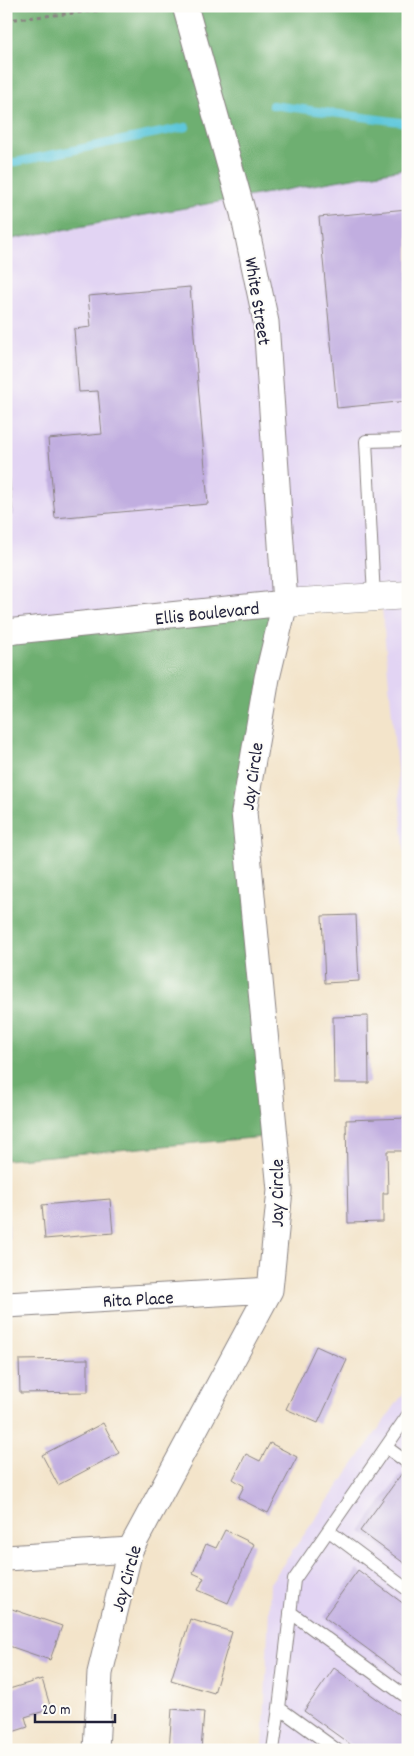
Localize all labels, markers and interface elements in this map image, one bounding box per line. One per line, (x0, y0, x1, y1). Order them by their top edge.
street label: White Street (235, 255, 276, 348)
street label: Ellis Boulevard (154, 597, 261, 634)
street label: Jay Circle (236, 741, 273, 812)
street label: Jay Circle (266, 1159, 293, 1227)
street label: Rita Place (102, 1286, 174, 1317)
street label: Jay Circle (106, 1542, 151, 1616)
scale bar (35, 1691, 115, 1723)
text: 20 m (42, 1700, 70, 1722)

